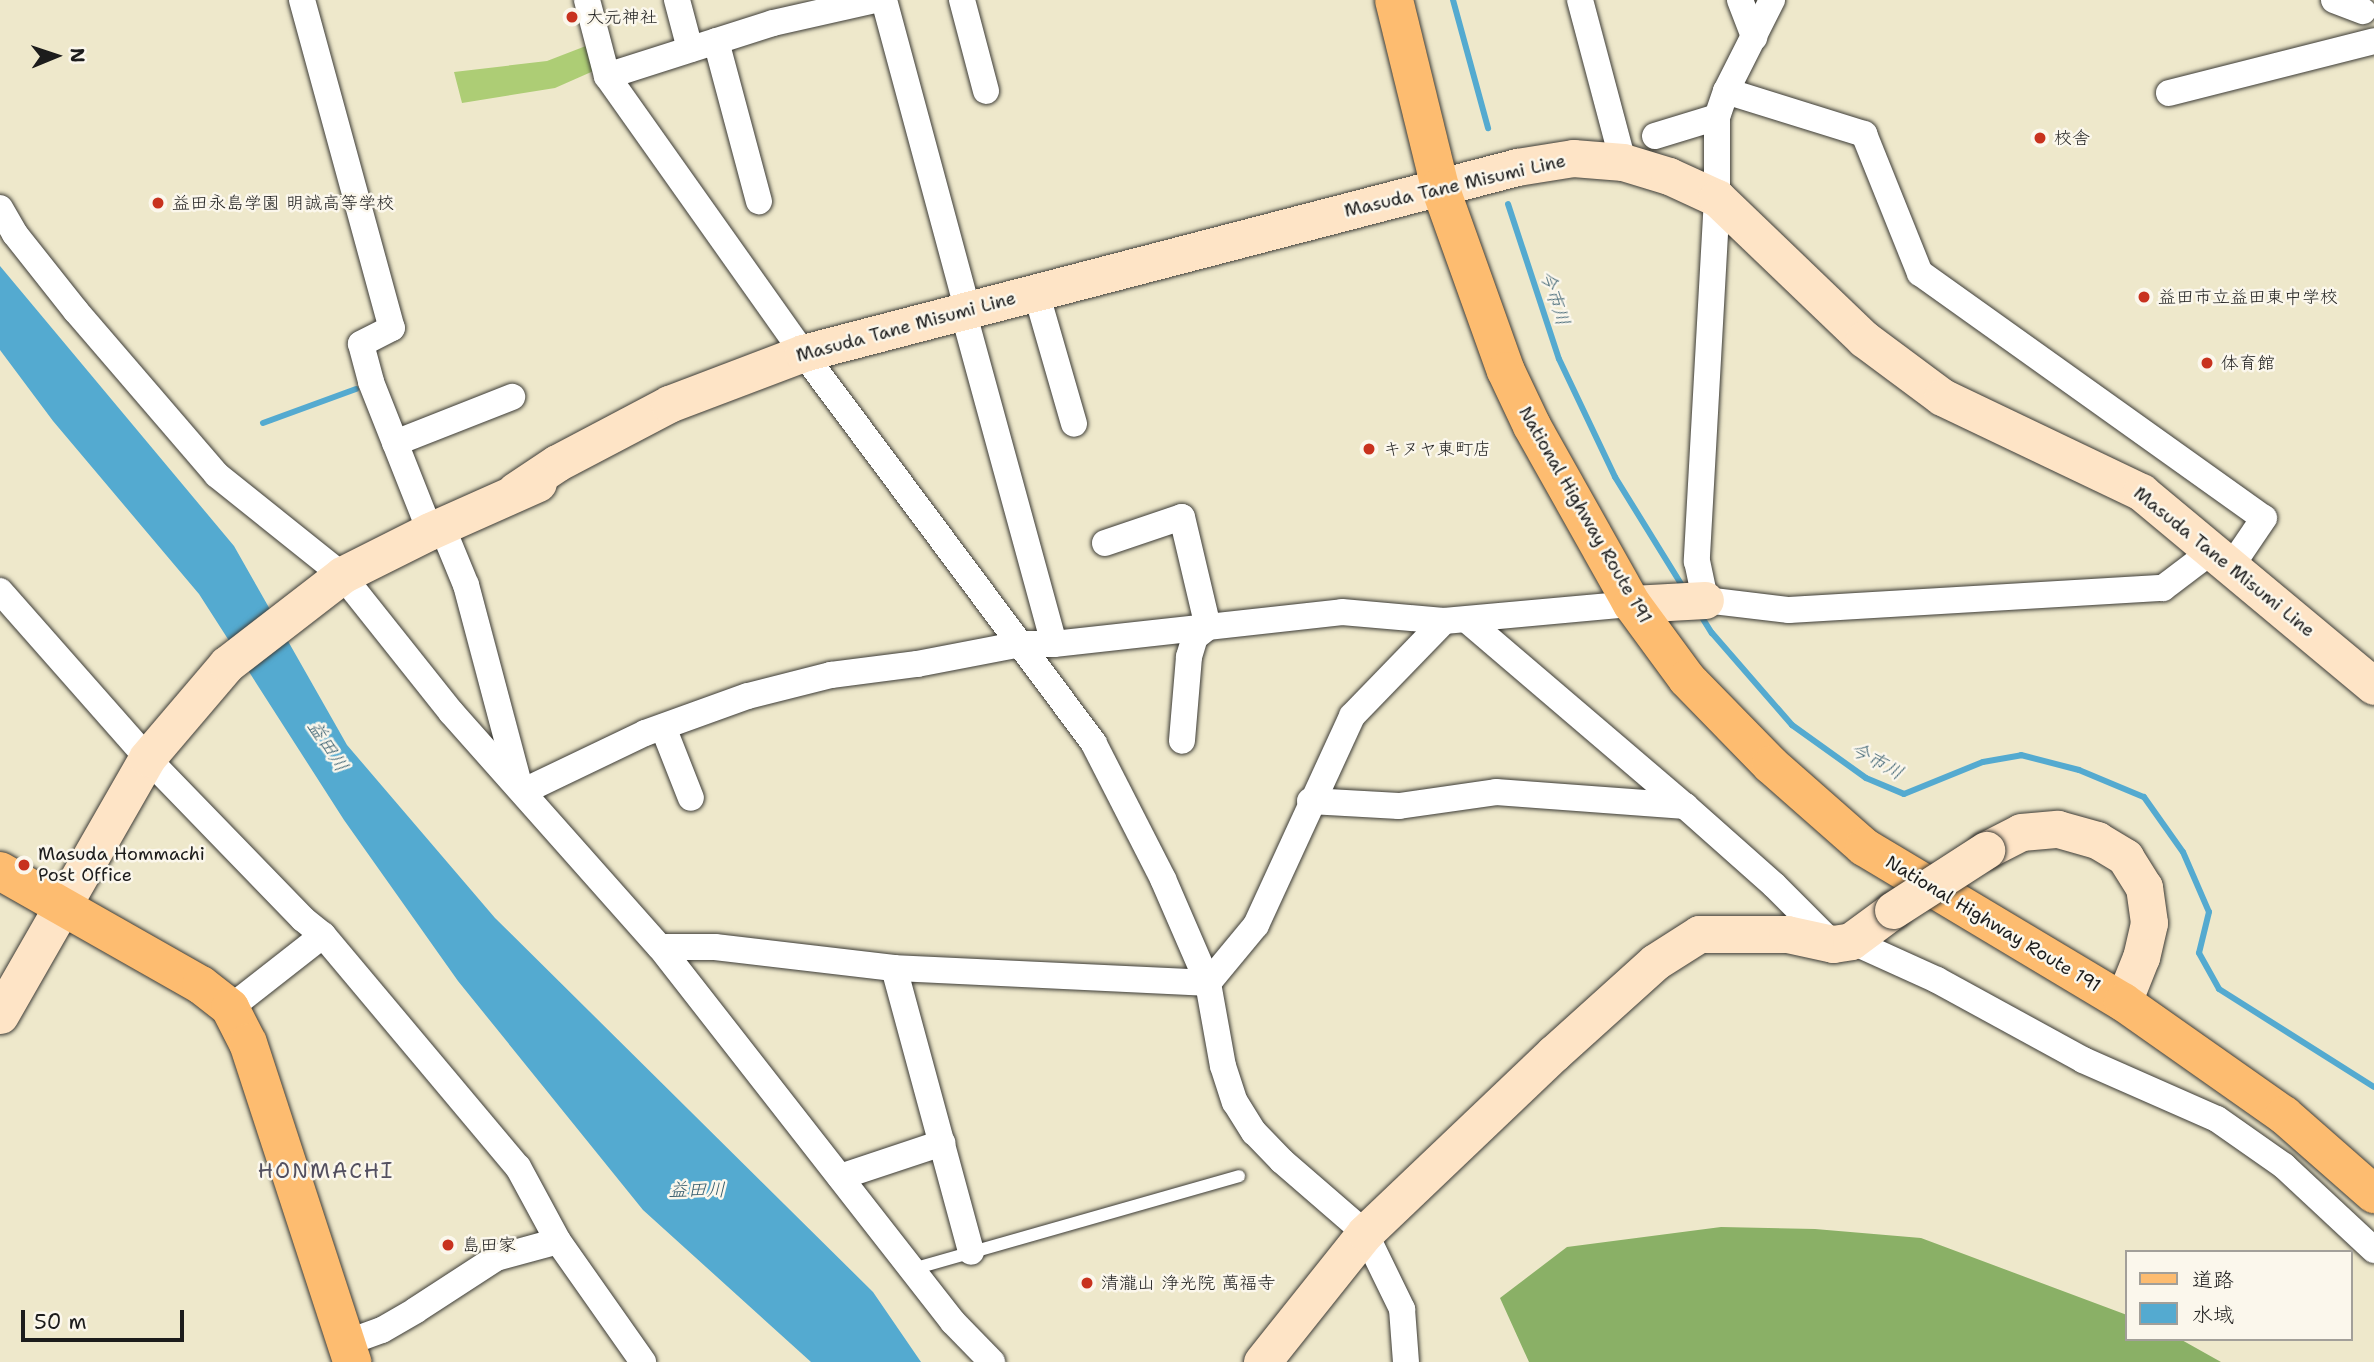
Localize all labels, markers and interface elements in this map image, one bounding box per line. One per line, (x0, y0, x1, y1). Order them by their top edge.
place label: 大元神社 (586, 6, 658, 28)
marker: 大元神社 (564, 9, 580, 25)
north arrow (21, 21, 91, 91)
text: N (65, 47, 90, 63)
place label: 校舎 (2054, 127, 2090, 149)
marker: 校舎 (2032, 130, 2048, 146)
street label: Masuda Tane Misumi Line (1342, 150, 1568, 222)
place label: 益田永島学園 明誠高等学校 (172, 192, 394, 214)
marker: 益田永島学園 明誠高等学校 (150, 195, 166, 211)
water label: 今市川 (1535, 267, 1575, 329)
place label: 益田市立益田東中学校 (2158, 286, 2338, 308)
street label: Masuda Tane Misumi Line (794, 287, 1018, 367)
marker: 益田市立益田東中学校 (2136, 289, 2152, 305)
place label: 体育館 (2221, 352, 2275, 374)
marker: 体育館 (2199, 355, 2215, 371)
street label: National Highway Route 191 (1514, 403, 1656, 627)
place label: キヌヤ東町店 (1383, 438, 1491, 460)
marker: キヌヤ東町店 (1361, 441, 1377, 457)
street label: Masuda Tane Misumi Line (2129, 482, 2319, 642)
water label: 益田川 (303, 716, 353, 776)
water label: 今市川 (1847, 737, 1907, 785)
place label: Masuda Hommachi Post Office (38, 844, 205, 886)
street label: National Highway Route 191 (1882, 851, 2104, 997)
marker: Masuda Hommachi Post Office (16, 857, 32, 873)
district label: HONMACHI (259, 1158, 393, 1184)
water label: 益田川 (669, 1179, 725, 1201)
place label: 島田家 (462, 1234, 516, 1256)
marker: 島田家 (440, 1237, 456, 1253)
legend (2126, 1250, 2353, 1341)
text: 道路 (2192, 1266, 2234, 1294)
place label: 清瀧山 浄光院 萬福寺 (1101, 1272, 1275, 1294)
marker: 清瀧山 浄光院 萬福寺 (1079, 1275, 1095, 1291)
scale bar (24, 1296, 187, 1340)
text: 水域 (2192, 1301, 2234, 1329)
text: 50 m (34, 1308, 87, 1336)

